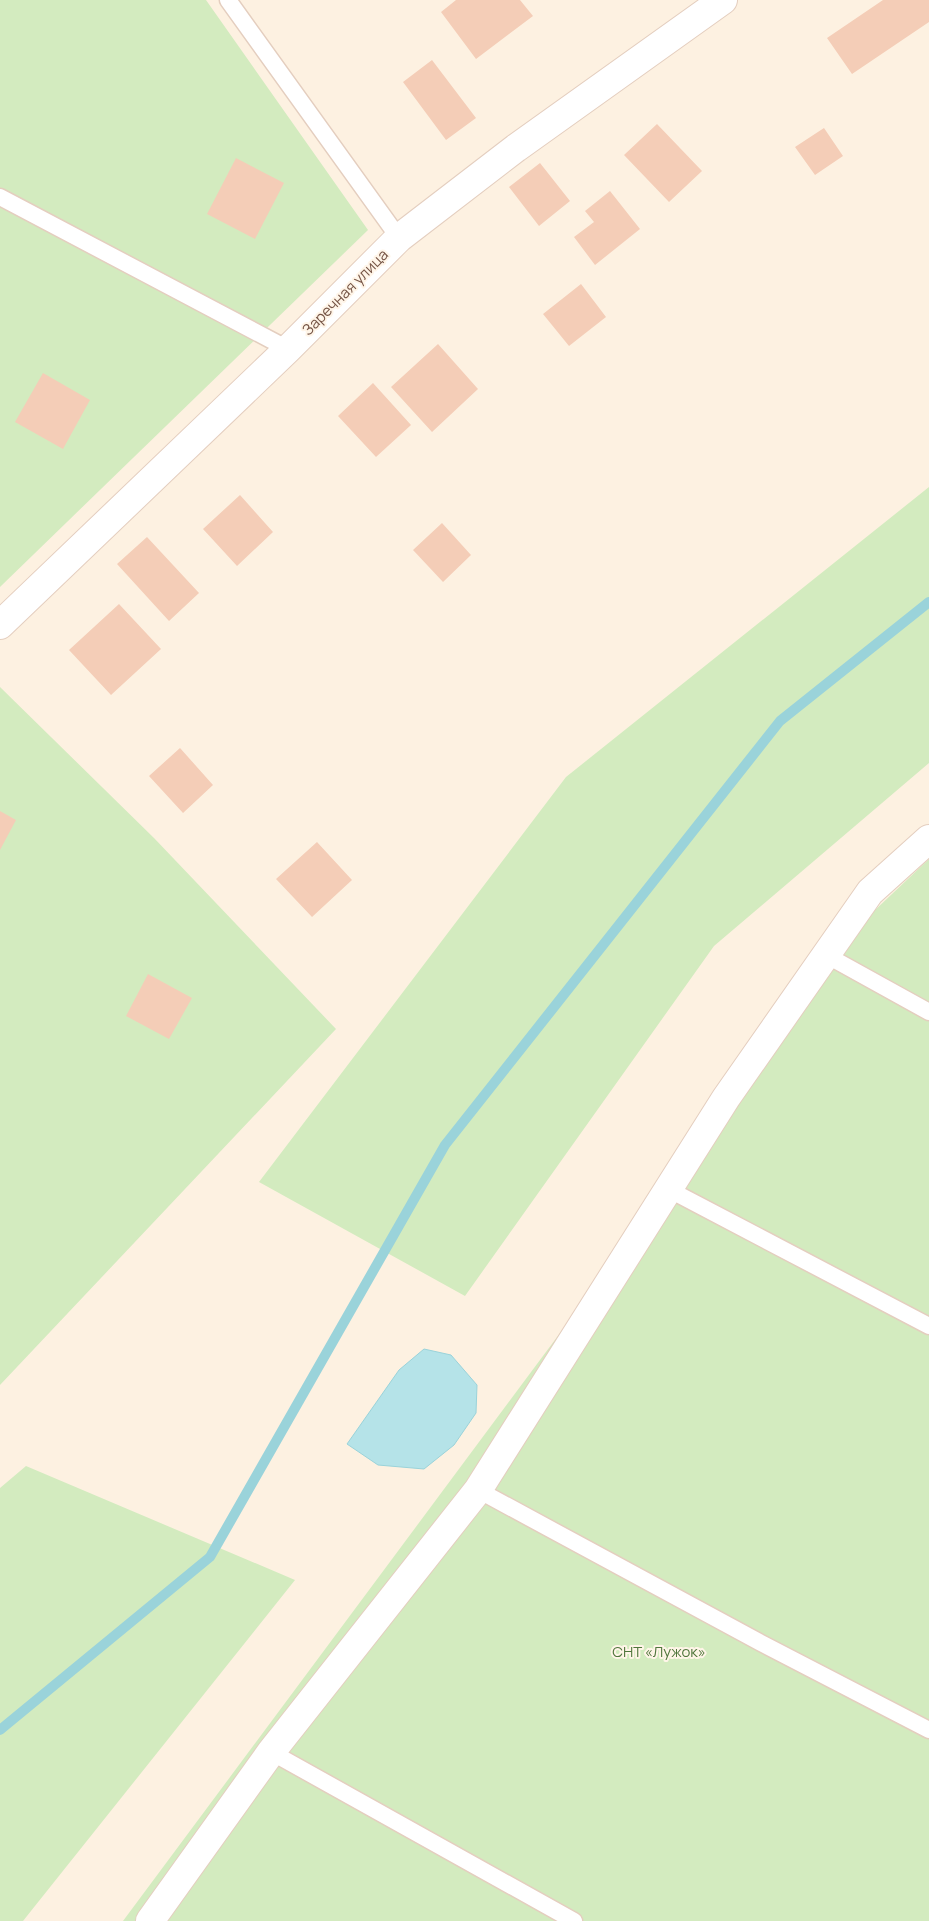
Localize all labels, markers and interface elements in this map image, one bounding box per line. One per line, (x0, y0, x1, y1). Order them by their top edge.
street label: Заречная улица (297, 244, 393, 340)
park label: СНТ «Лужок» (612, 1641, 706, 1662)

